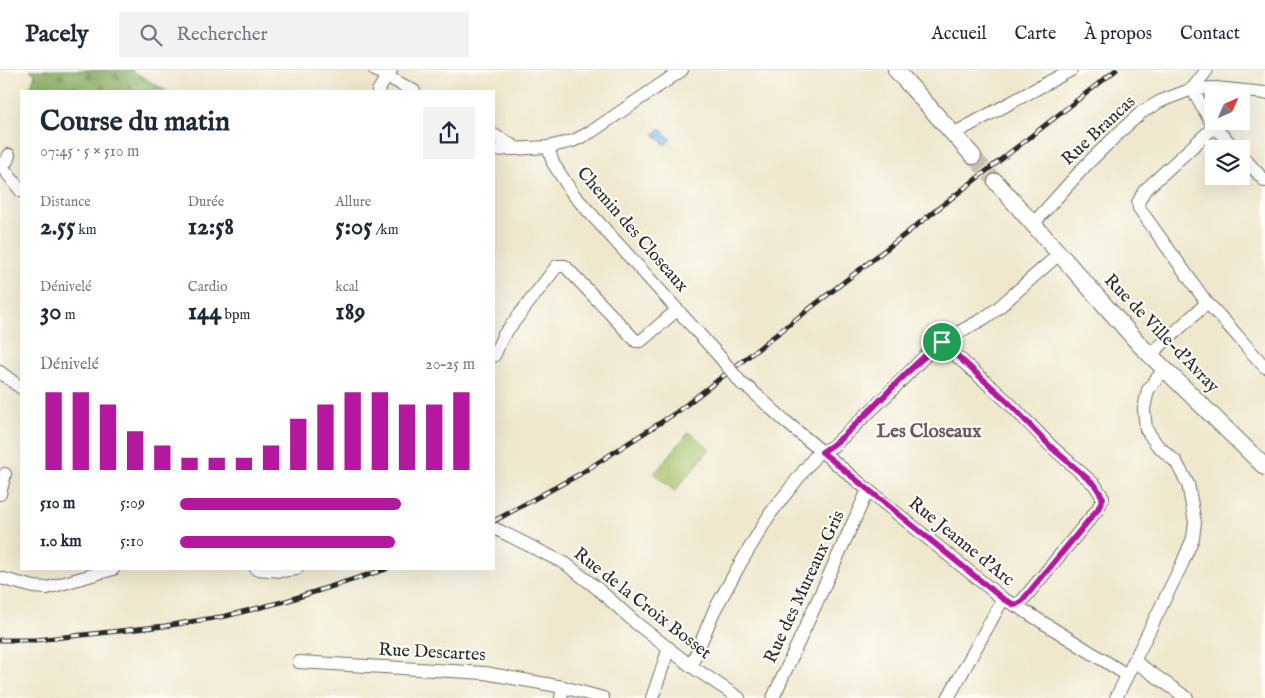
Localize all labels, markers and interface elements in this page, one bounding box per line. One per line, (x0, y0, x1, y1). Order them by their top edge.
search box (119, 12, 469, 57)
text: Pacely (25, 19, 89, 50)
icon: search (137, 21, 165, 49)
text: Rechercher (177, 23, 267, 47)
text: Accueil (932, 23, 987, 46)
text: Carte (1015, 23, 1056, 46)
text: À propos (1084, 23, 1152, 46)
text: Contact (1180, 23, 1240, 46)
north arrow (1205, 85, 1250, 130)
map controls (1205, 85, 1250, 185)
street label: Rue Brancas (1057, 91, 1141, 171)
text: Course du matin (40, 105, 230, 140)
button: share (423, 107, 475, 159)
button: layers (1205, 140, 1250, 185)
text: 07:45 · 5 × 510 m (40, 142, 139, 162)
street label: Chemin des Closeaux (571, 163, 693, 298)
text: Distance (40, 193, 91, 211)
text: Durée (188, 193, 224, 211)
text: Allure (335, 193, 371, 211)
text: 2.55 (40, 211, 75, 243)
text: 12:58 (188, 211, 234, 243)
text: 5:05 (335, 211, 372, 243)
text: km (75, 221, 97, 239)
text: /km (372, 221, 398, 239)
street label: Rue de Ville-d'Avray (1098, 270, 1224, 398)
text: Dénivelé (40, 278, 92, 296)
text: Cardio (188, 278, 228, 296)
text: kcal (335, 278, 359, 296)
text: 30 (40, 296, 62, 328)
text: 144 (188, 296, 221, 328)
text: 189 (335, 296, 365, 328)
text: m (62, 306, 76, 324)
text: bpm (221, 306, 250, 324)
pin (921, 321, 963, 363)
icon: arrive (928, 328, 956, 356)
text: Dénivelé (40, 355, 99, 375)
text: 20–25 m (425, 355, 475, 375)
district label: Les Closeaux (877, 420, 982, 444)
street label: Rue Jeanne d'Arc (903, 492, 1019, 592)
text: 510 m (40, 494, 75, 514)
text: 5:09 (120, 494, 145, 514)
street label: Rue des Mureaux Gris (759, 507, 851, 667)
text: 1.0 km (40, 532, 82, 552)
text: 5:10 (120, 532, 144, 552)
street label: Rue de la Croix Bosset (568, 543, 716, 665)
street label: Rue Descartes (378, 639, 486, 667)

